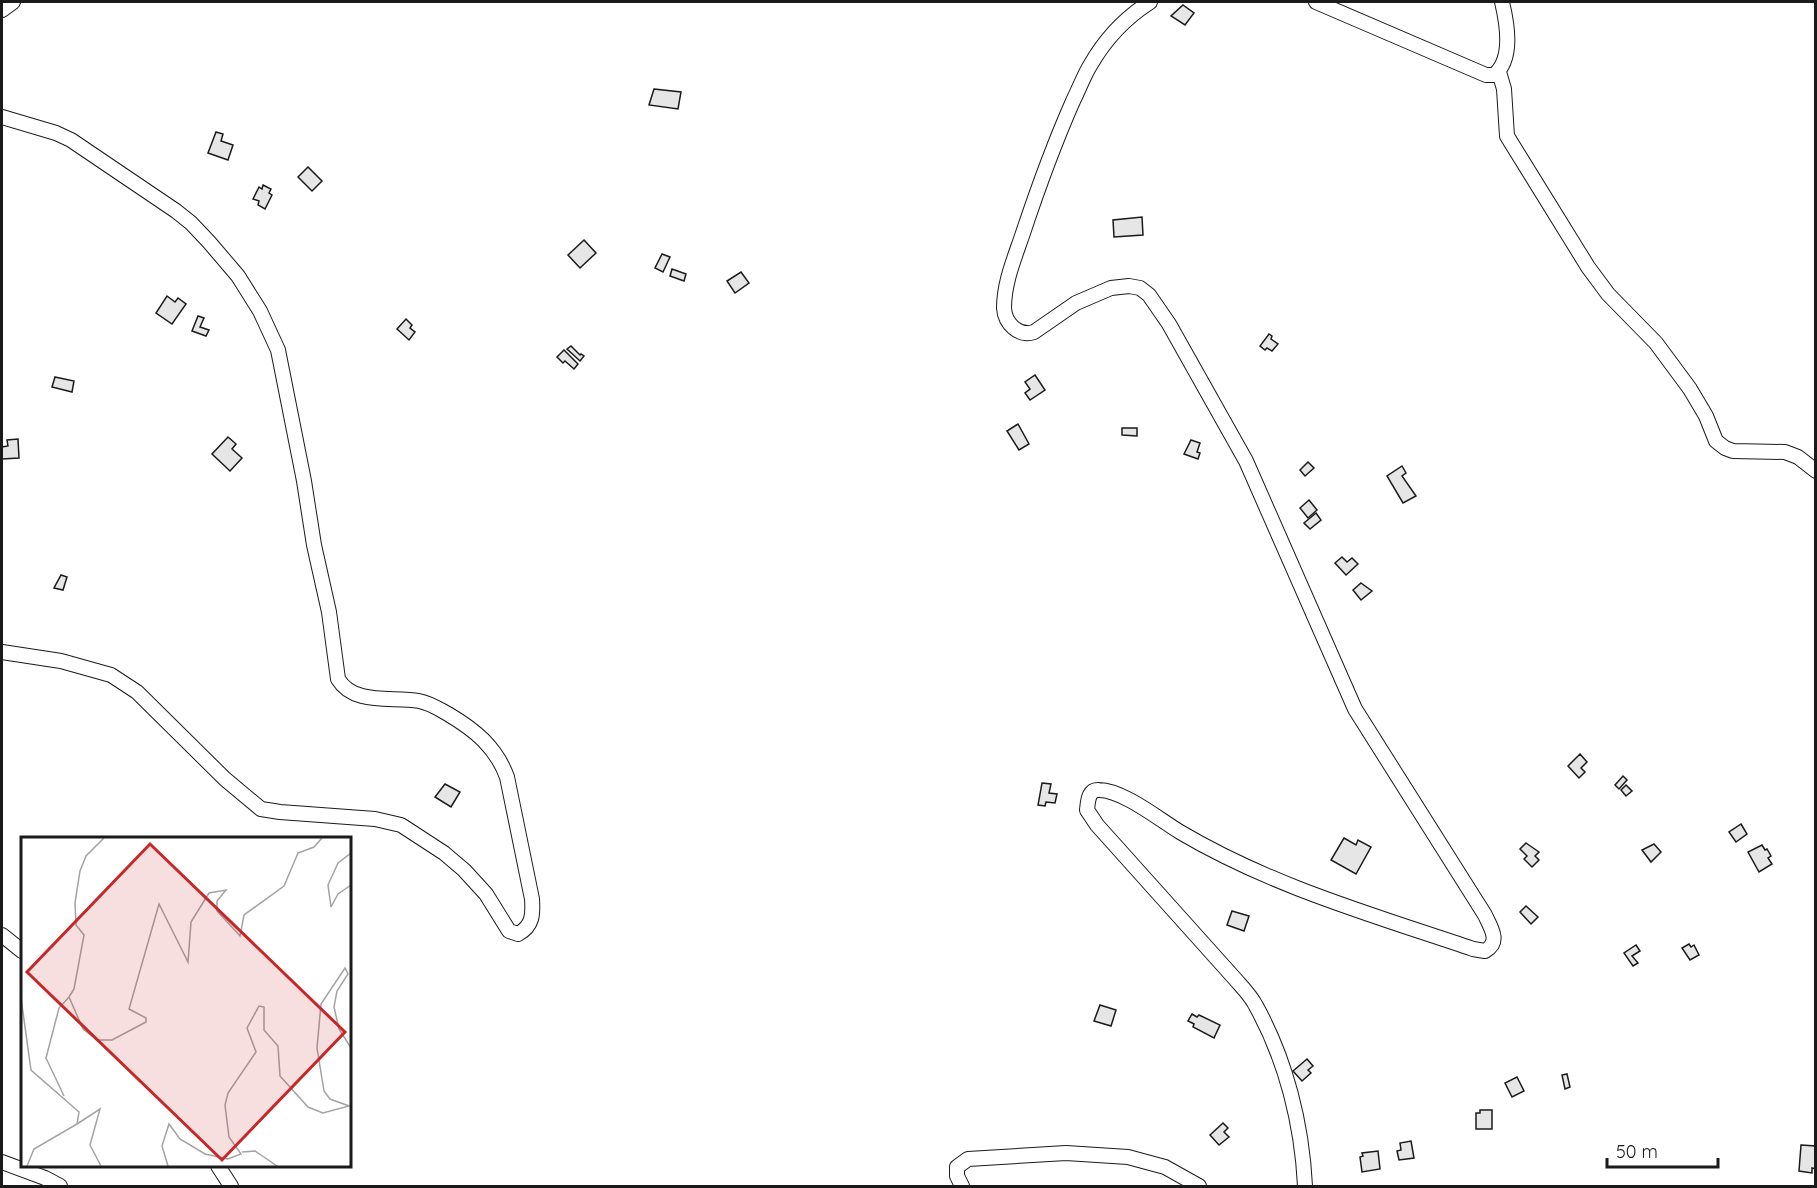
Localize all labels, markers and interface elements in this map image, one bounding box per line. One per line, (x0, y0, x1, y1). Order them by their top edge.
inset map (21, 837, 351, 1167)
scale bar (1607, 1131, 1718, 1169)
text: 50 m (1616, 1140, 1658, 1163)

